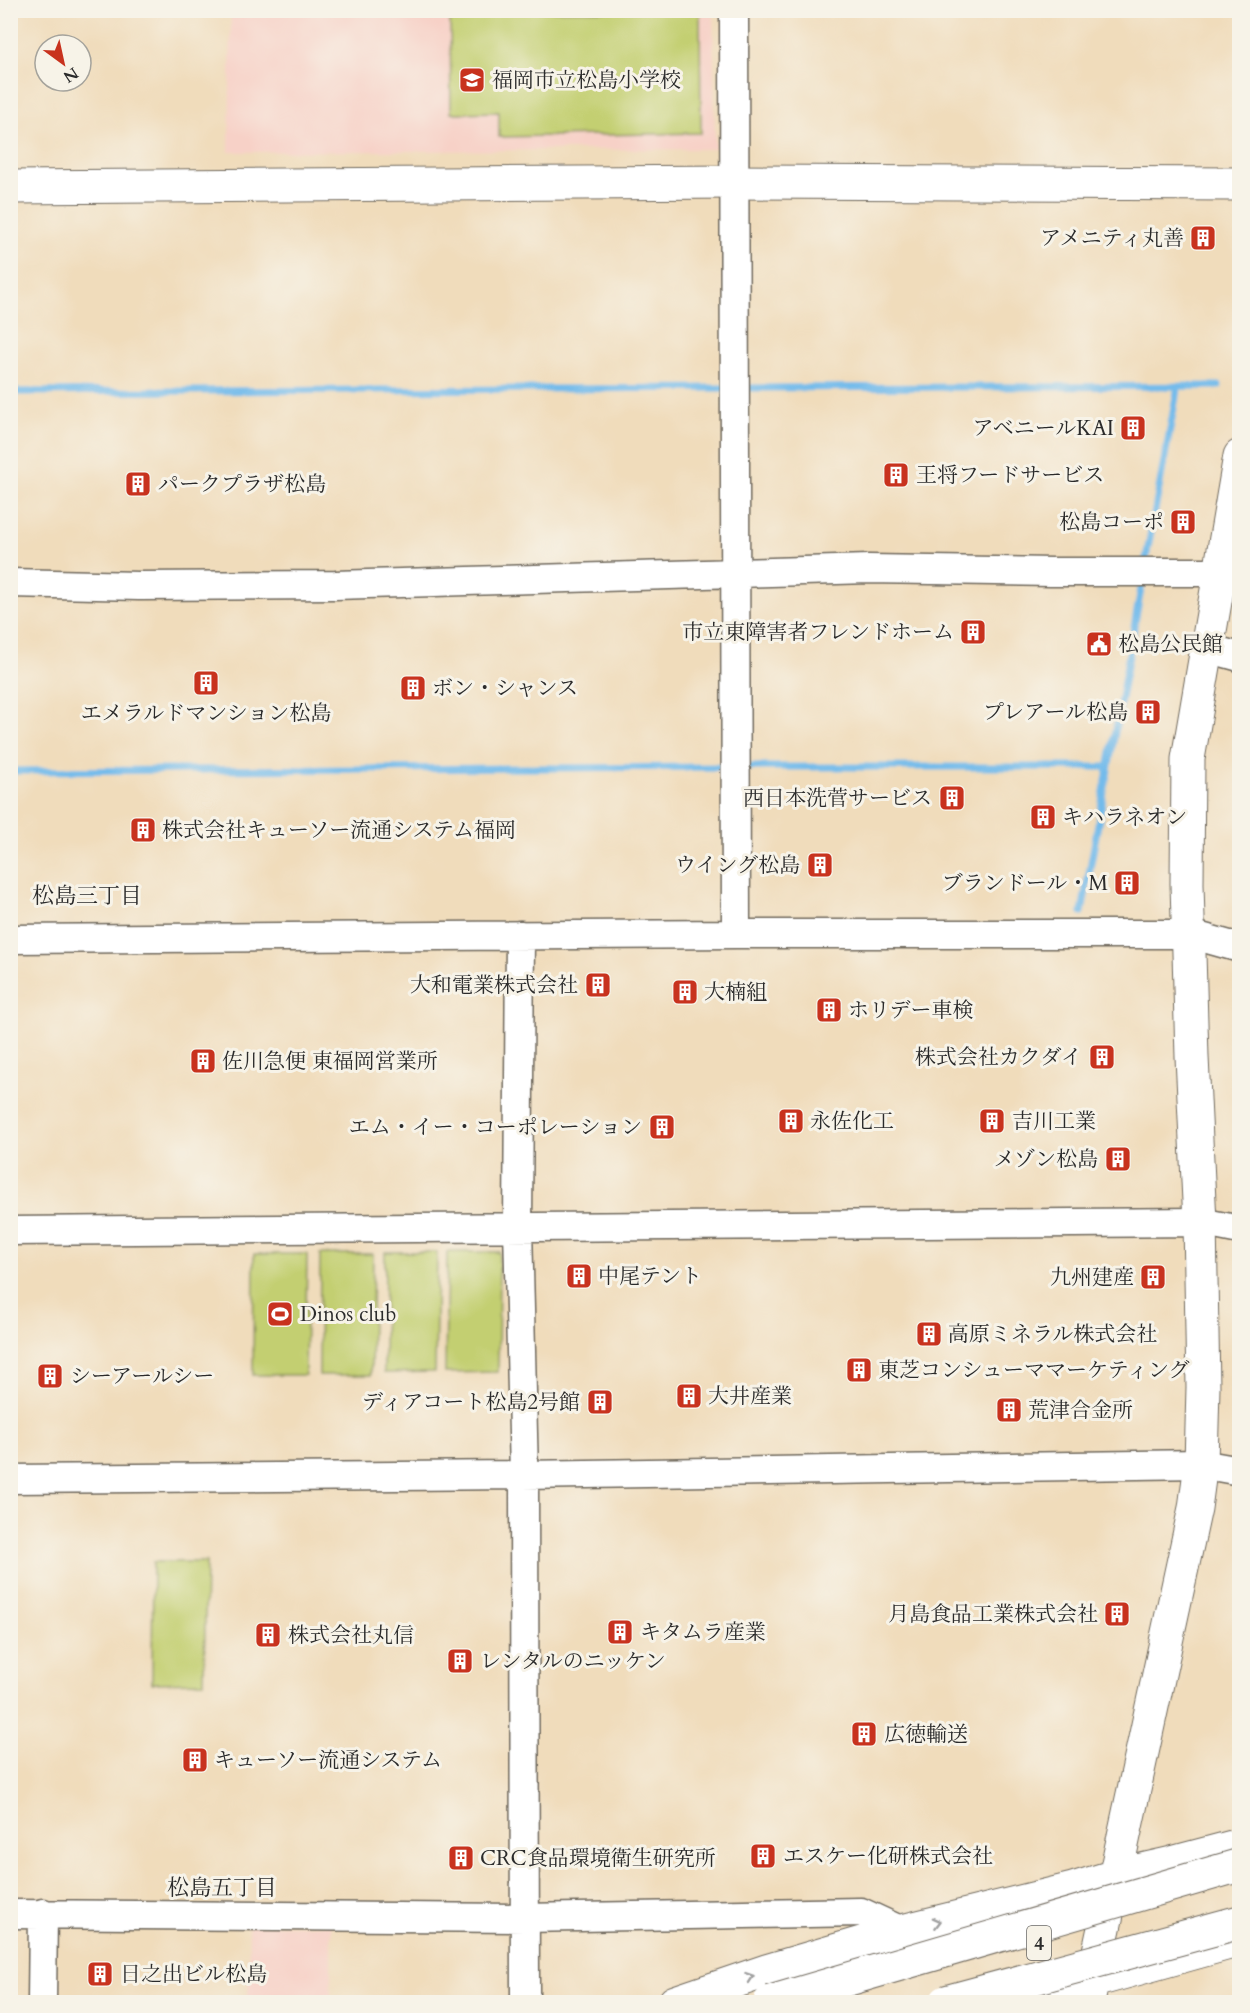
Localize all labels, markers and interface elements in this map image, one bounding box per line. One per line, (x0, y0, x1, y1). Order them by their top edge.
north arrow (33, 33, 93, 93)
text: N (59, 62, 82, 88)
school or university icon: 福岡市立松島小学校 (457, 65, 487, 95)
place label: 福岡市立松島小学校 (492, 66, 681, 95)
building icon: アメニティ丸善 (1188, 223, 1218, 253)
place label: アメニティ丸善 (1040, 224, 1184, 253)
building icon: アベニールKAI (1118, 413, 1148, 443)
place label: アベニールKAI (973, 414, 1114, 443)
building icon: 王将フードサービス (881, 460, 911, 490)
place label: 王将フードサービス (916, 461, 1104, 490)
building icon: パークプラザ松島 (123, 469, 153, 499)
place label: パークプラザ松島 (158, 470, 326, 499)
building icon: 松島コーポ (1168, 507, 1198, 537)
place label: 松島コーポ (1059, 508, 1164, 537)
building icon: 市立東障害者フレンドホーム (958, 617, 988, 647)
place label: 市立東障害者フレンドホーム (682, 618, 954, 647)
public building icon: 松島公民館 (1084, 629, 1114, 659)
place label: 松島公民館 (1118, 630, 1223, 659)
building icon: エメラルドマンション松島 (191, 668, 221, 698)
building icon: ボン・シャンス (398, 673, 428, 703)
place label: ボン・シャンス (432, 674, 578, 703)
building icon: プレアール松島 (1133, 697, 1163, 727)
place label: プレアール松島 (983, 698, 1128, 727)
place label: エメラルドマンション松島 (81, 699, 331, 728)
building icon: 西日本洗菅サービス (937, 783, 967, 813)
place label: 西日本洗菅サービス (743, 784, 932, 813)
building icon: キハラネオン (1028, 802, 1058, 832)
place label: キハラネオン (1062, 803, 1187, 832)
building icon: 株式会社キューソー流通システム福岡 (128, 815, 158, 845)
place label: 株式会社キューソー流通システム福岡 (162, 816, 516, 845)
building icon: ウイング松島 (805, 850, 835, 880)
place label: ウイング松島 (675, 851, 800, 880)
building icon: ブランドール・M (1112, 868, 1142, 898)
place label: ブランドール・M (942, 869, 1108, 898)
district label: 松島三丁目 (32, 881, 142, 911)
building icon: 大和電業株式会社 (583, 970, 613, 1000)
place label: 大和電業株式会社 (410, 971, 578, 1000)
building icon: 大楠組 (670, 977, 700, 1007)
place label: 大楠組 (704, 978, 767, 1007)
building icon: ホリデー車検 (814, 995, 844, 1025)
place label: ホリデー車検 (848, 996, 974, 1025)
building icon: 株式会社カクダイ (1087, 1042, 1117, 1072)
place label: 株式会社カクダイ (915, 1043, 1082, 1072)
building icon: 佐川急便 東福岡営業所 (188, 1046, 218, 1076)
place label: 佐川急便 東福岡営業所 (222, 1047, 438, 1076)
building icon: 永佐化工 (776, 1106, 806, 1136)
building icon: 吉川工業 (977, 1106, 1007, 1136)
place label: 永佐化工 (810, 1107, 894, 1136)
place label: 吉川工業 (1012, 1107, 1096, 1136)
building icon: エム・イー・コーポレーション (647, 1112, 677, 1142)
place label: エム・イー・コーポレーション (349, 1113, 642, 1142)
building icon: メゾン松島 (1103, 1144, 1133, 1174)
place label: メゾン松島 (994, 1145, 1098, 1174)
building icon: 中尾テント (564, 1261, 594, 1291)
place label: 中尾テント (598, 1262, 702, 1291)
building icon: 九州建産 (1138, 1262, 1168, 1292)
place label: 九州建産 (1050, 1263, 1134, 1292)
sports icon: Dinos club (265, 1299, 295, 1329)
place label: Dinos club (300, 1300, 397, 1329)
building icon: 高原ミネラル株式会社 (914, 1319, 944, 1349)
place label: 高原ミネラル株式会社 (948, 1320, 1157, 1349)
building icon: 東芝コンシューママーケティング (844, 1355, 874, 1385)
place label: 東芝コンシューママーケティング (878, 1356, 1190, 1385)
building icon: シーアールシー (35, 1361, 65, 1391)
place label: シーアールシー (70, 1362, 214, 1391)
building icon: 大井産業 (674, 1381, 704, 1411)
place label: 大井産業 (708, 1382, 792, 1411)
building icon: ディアコート松島2号館 (585, 1387, 615, 1417)
place label: ディアコート松島2号館 (362, 1388, 580, 1417)
building icon: 荒津合金所 (994, 1395, 1024, 1425)
place label: 荒津合金所 (1028, 1396, 1133, 1425)
building icon: 月島食品工業株式会社 (1102, 1599, 1132, 1629)
place label: 月島食品工業株式会社 (888, 1600, 1098, 1629)
building icon: キタムラ産業 (605, 1617, 635, 1647)
place label: キタムラ産業 (640, 1618, 766, 1647)
building icon: 株式会社丸信 (253, 1620, 283, 1650)
place label: 株式会社丸信 (288, 1621, 414, 1650)
building icon: レンタルのニッケン (445, 1646, 475, 1676)
place label: レンタルのニッケン (480, 1647, 666, 1676)
building icon: 広徳輸送 (849, 1719, 879, 1749)
place label: 広徳輸送 (884, 1720, 968, 1749)
building icon: キューソー流通システム (180, 1745, 210, 1775)
place label: キューソー流通システム (214, 1746, 442, 1775)
building icon: エスケー化研株式会社 (748, 1841, 778, 1871)
place label: エスケー化研株式会社 (783, 1842, 993, 1871)
building icon: CRC食品環境衛生研究所 (446, 1843, 476, 1873)
place label: CRC食品環境衛生研究所 (480, 1844, 716, 1873)
district label: 松島五丁目 (167, 1873, 277, 1903)
one-way arrow (932, 1917, 942, 1930)
road number: 4 (1027, 1926, 1051, 1960)
building icon: 日之出ビル松島 (85, 1959, 115, 1989)
place label: 日之出ビル松島 (120, 1960, 267, 1989)
one-way arrow (744, 1971, 755, 1984)

